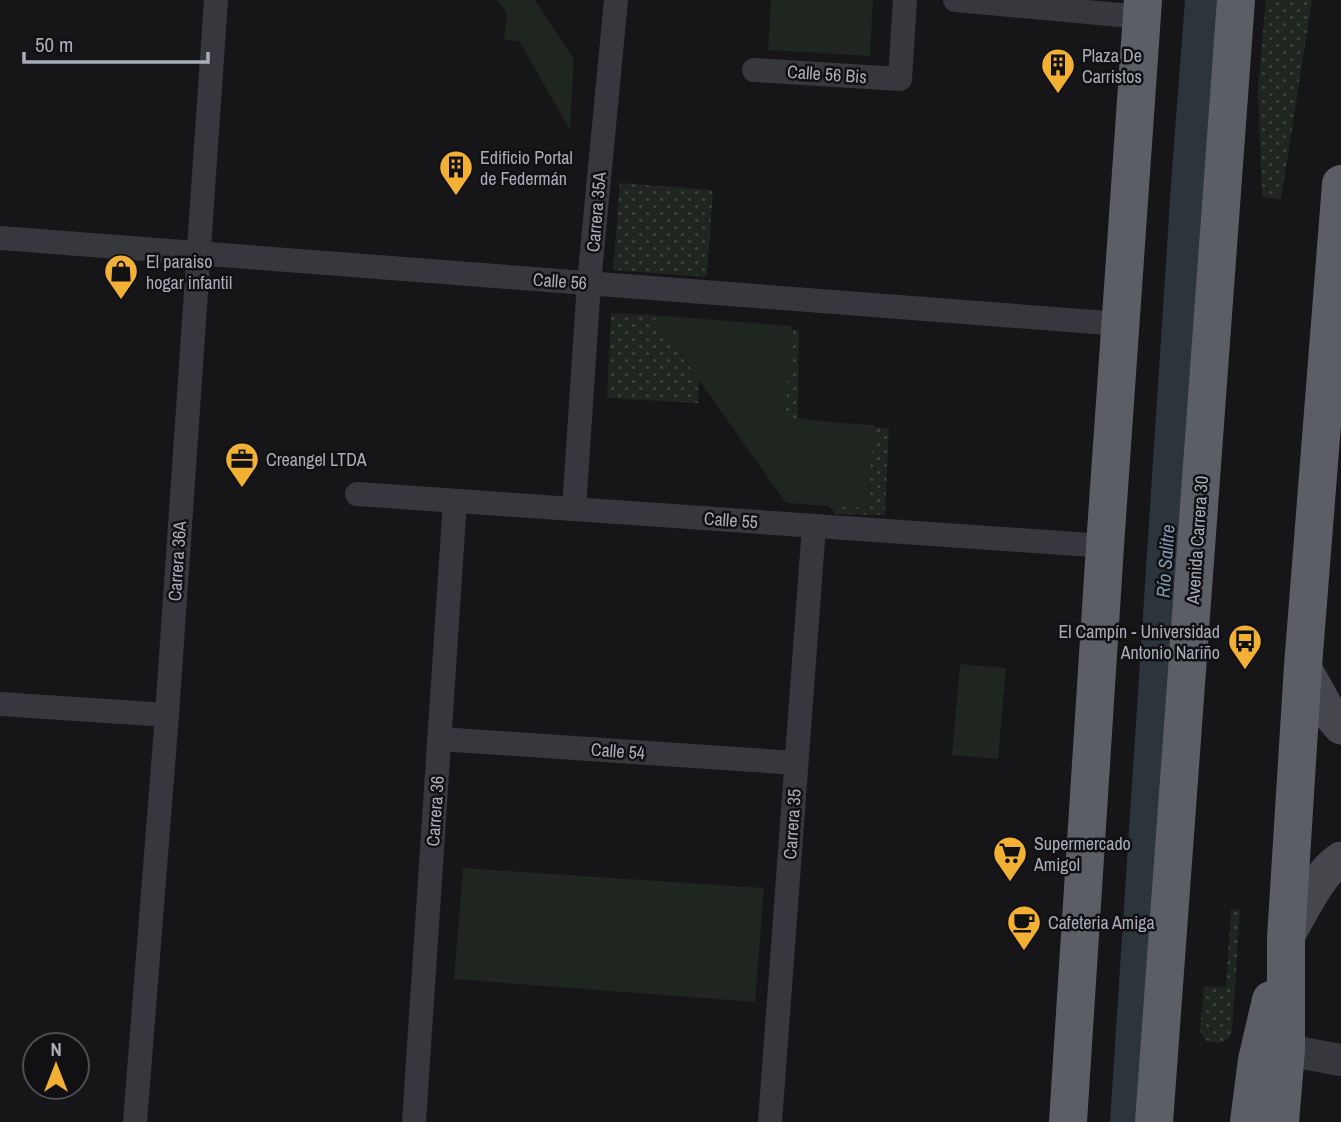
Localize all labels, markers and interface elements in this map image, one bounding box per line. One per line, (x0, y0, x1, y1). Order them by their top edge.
scale bar (24, 21, 208, 65)
text: 50 m (35, 30, 73, 59)
place label: Plaza De Carristos (1082, 43, 1142, 89)
building icon: Plaza De Carristos (1039, 46, 1077, 95)
street label: Calle 56 Bis (786, 59, 868, 89)
place label: Edificio Portal de Federmán (480, 145, 573, 191)
building icon: Edificio Portal de Federmán (437, 148, 475, 197)
street label: Carrera 35A (580, 171, 612, 253)
place label: El paraiso hogar infantil (146, 249, 232, 295)
shop icon: El paraiso hogar infantil (102, 252, 140, 301)
street label: Calle 56 (532, 267, 588, 295)
office icon: Creangel LTDA (223, 440, 261, 489)
place label: Creangel LTDA (266, 447, 367, 472)
street label: Avenida Carrera 30 (1180, 475, 1214, 606)
street label: Calle 55 (703, 506, 759, 534)
street label: Carrera 36A (162, 520, 192, 602)
water label: Río Salitre (1149, 523, 1181, 599)
place label: El Campín - Universidad Antonio Nariño (1058, 619, 1220, 665)
bus stop icon: El Campín - Universidad Antonio Nariño (1226, 622, 1264, 671)
street label: Calle 54 (590, 737, 646, 765)
street label: Carrera 36 (420, 775, 450, 847)
street label: Carrera 35 (777, 788, 807, 860)
place label: Supermercado Amigol (1033, 831, 1131, 877)
supermarket icon: Supermercado Amigol (991, 834, 1029, 883)
cafe icon: Cafeteria Amiga (1005, 903, 1043, 952)
place label: Cafeteria Amiga (1048, 910, 1155, 935)
north arrow (21, 1031, 91, 1101)
text: N (50, 1036, 62, 1062)

